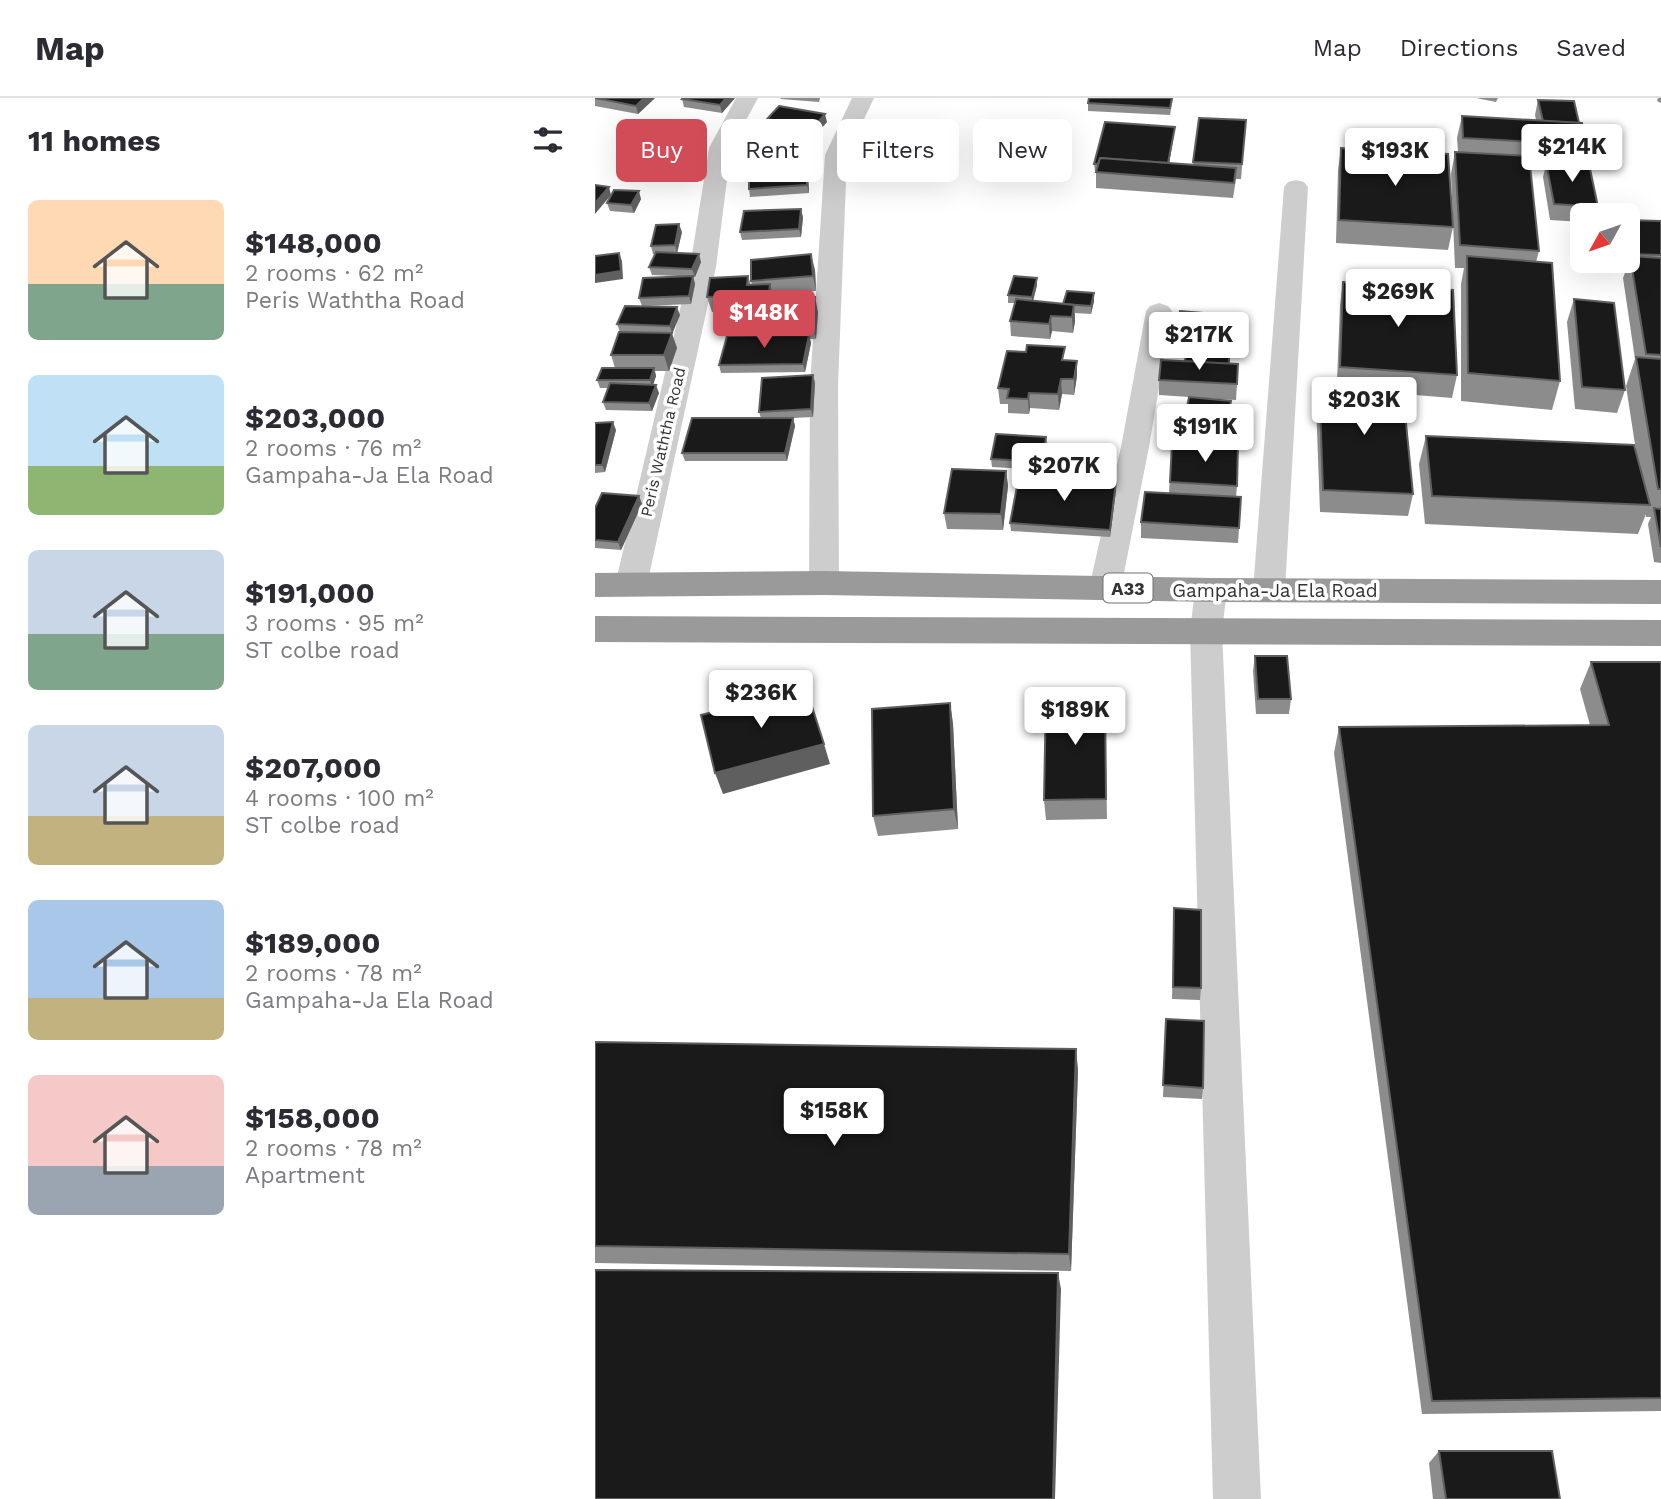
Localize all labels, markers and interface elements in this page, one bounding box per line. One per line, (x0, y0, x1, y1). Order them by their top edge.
text: Map (35, 29, 105, 68)
text: Map (1313, 34, 1362, 62)
text: Directions (1400, 34, 1518, 62)
text: Saved (1556, 34, 1626, 62)
chip: Buy (616, 119, 707, 182)
chip: Rent (721, 119, 823, 182)
chip: Filters (837, 119, 959, 182)
chip: New (973, 119, 1072, 182)
icon: filters (529, 121, 567, 159)
text: 11 homes (28, 123, 161, 158)
pin: $214K (1523, 125, 1621, 184)
pin: $193K (1346, 129, 1444, 188)
text: $214K (1537, 133, 1607, 160)
text: $193K (1361, 137, 1429, 164)
north arrow (1570, 203, 1640, 273)
map controls (1570, 203, 1640, 273)
text: $148,000 (245, 225, 382, 260)
icon: home (84, 228, 168, 312)
text: 2 rooms · 62 m² (245, 260, 423, 287)
pin: $269K (1349, 270, 1447, 329)
text: $269K (1362, 278, 1434, 305)
text: Peris Waththa Road (245, 287, 465, 314)
pin: $148K (715, 290, 813, 350)
text: $148K (729, 299, 799, 326)
pin: $217K (1150, 313, 1248, 372)
text: $217K (1165, 321, 1233, 348)
street label: Peris Waththa Road (637, 365, 689, 519)
pin: $203K (1315, 378, 1413, 437)
text: $203K (1328, 386, 1400, 413)
text: $203,000 (245, 400, 385, 435)
icon: home (84, 403, 168, 487)
pin: $191K (1156, 404, 1254, 464)
text: $191K (1173, 413, 1237, 440)
text: 2 rooms · 76 m² (245, 435, 421, 462)
pin: $207K (1015, 444, 1113, 503)
text: $207K (1028, 452, 1100, 479)
text: Gampaha-Ja Ela Road (245, 462, 494, 489)
road number: A33 (1103, 574, 1153, 602)
text: $191,000 (245, 575, 375, 610)
icon: home (84, 578, 168, 662)
street label: Gampaha-Ja Ela Road (1172, 579, 1378, 602)
text: 3 rooms · 95 m² (245, 610, 424, 637)
text: ST colbe road (245, 637, 400, 664)
pin: $236K (712, 670, 810, 730)
text: $236K (725, 679, 797, 706)
pin: $189K (1026, 688, 1124, 747)
text: $189K (1040, 696, 1110, 723)
text: $207,000 (245, 750, 382, 785)
icon: home (84, 753, 168, 837)
text: 4 rooms · 100 m² (245, 785, 434, 812)
text: ST colbe road (245, 812, 400, 839)
text: $189,000 (245, 925, 381, 960)
icon: home (84, 928, 168, 1012)
text: 2 rooms · 78 m² (245, 960, 422, 987)
text: Gampaha-Ja Ela Road (245, 987, 494, 1014)
pin: $158K (785, 1088, 883, 1148)
text: $158K (800, 1097, 868, 1124)
text: $158,000 (245, 1100, 380, 1135)
icon: home (84, 1103, 168, 1187)
text: 2 rooms · 78 m² (245, 1135, 422, 1162)
text: Apartment (245, 1162, 365, 1189)

